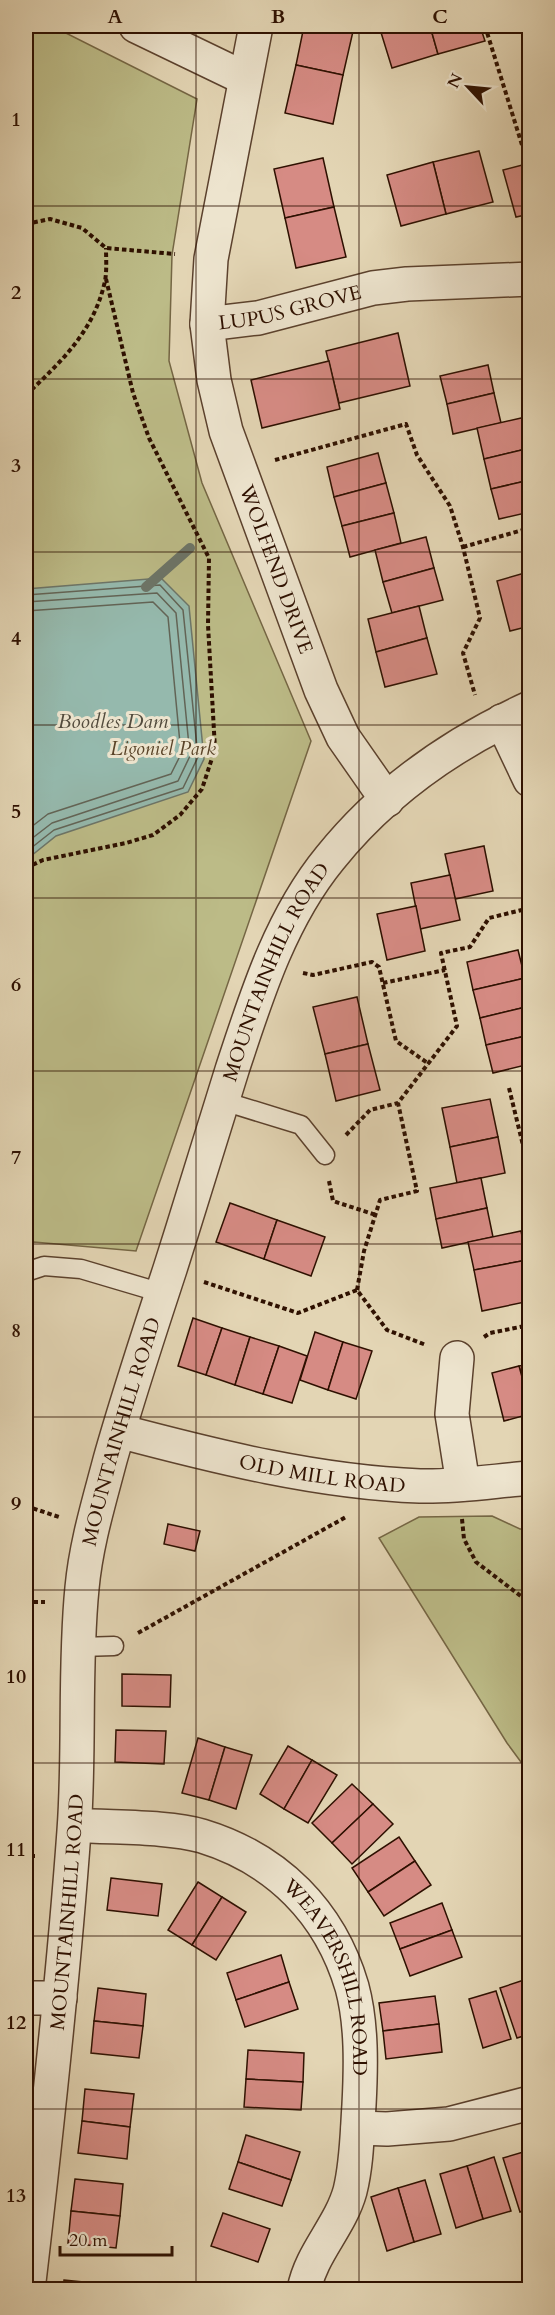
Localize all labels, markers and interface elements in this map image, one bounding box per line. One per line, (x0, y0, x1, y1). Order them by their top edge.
text: A (107, 3, 123, 30)
text: B (271, 3, 285, 30)
text: C (432, 3, 448, 30)
north arrow (438, 57, 498, 117)
text: N (442, 70, 468, 92)
text: 1 (11, 106, 21, 133)
street label: LUPUS GROVE (217, 278, 364, 336)
text: 2 (11, 279, 21, 306)
text: 3 (11, 452, 21, 479)
street label: WOLFEND DRIVE (233, 480, 320, 657)
text: 4 (11, 625, 21, 652)
water label: Boodles Dam (57, 707, 169, 736)
park label: Ligoniel Park (110, 735, 216, 762)
text: 5 (11, 798, 21, 825)
street label: MOUNTAINHILL ROAD (216, 857, 335, 1084)
text: 6 (11, 971, 21, 998)
text: 7 (11, 1144, 21, 1171)
street label: MOUNTAINHILL ROAD (75, 1314, 167, 1548)
text: 8 (11, 1317, 21, 1344)
street label: OLD MILL ROAD (237, 1448, 406, 1499)
text: 9 (11, 1490, 21, 1517)
text: 10 (6, 1663, 26, 1690)
street label: MOUNTAINHILL ROAD (43, 1793, 90, 2031)
text: 11 (6, 1836, 26, 1863)
street label: WEAVERSHILL ROAD (277, 1872, 374, 2076)
text: 12 (6, 2009, 26, 2036)
text: 13 (6, 2182, 26, 2209)
scale bar (60, 2219, 172, 2257)
text: 20 m (69, 2228, 108, 2253)

